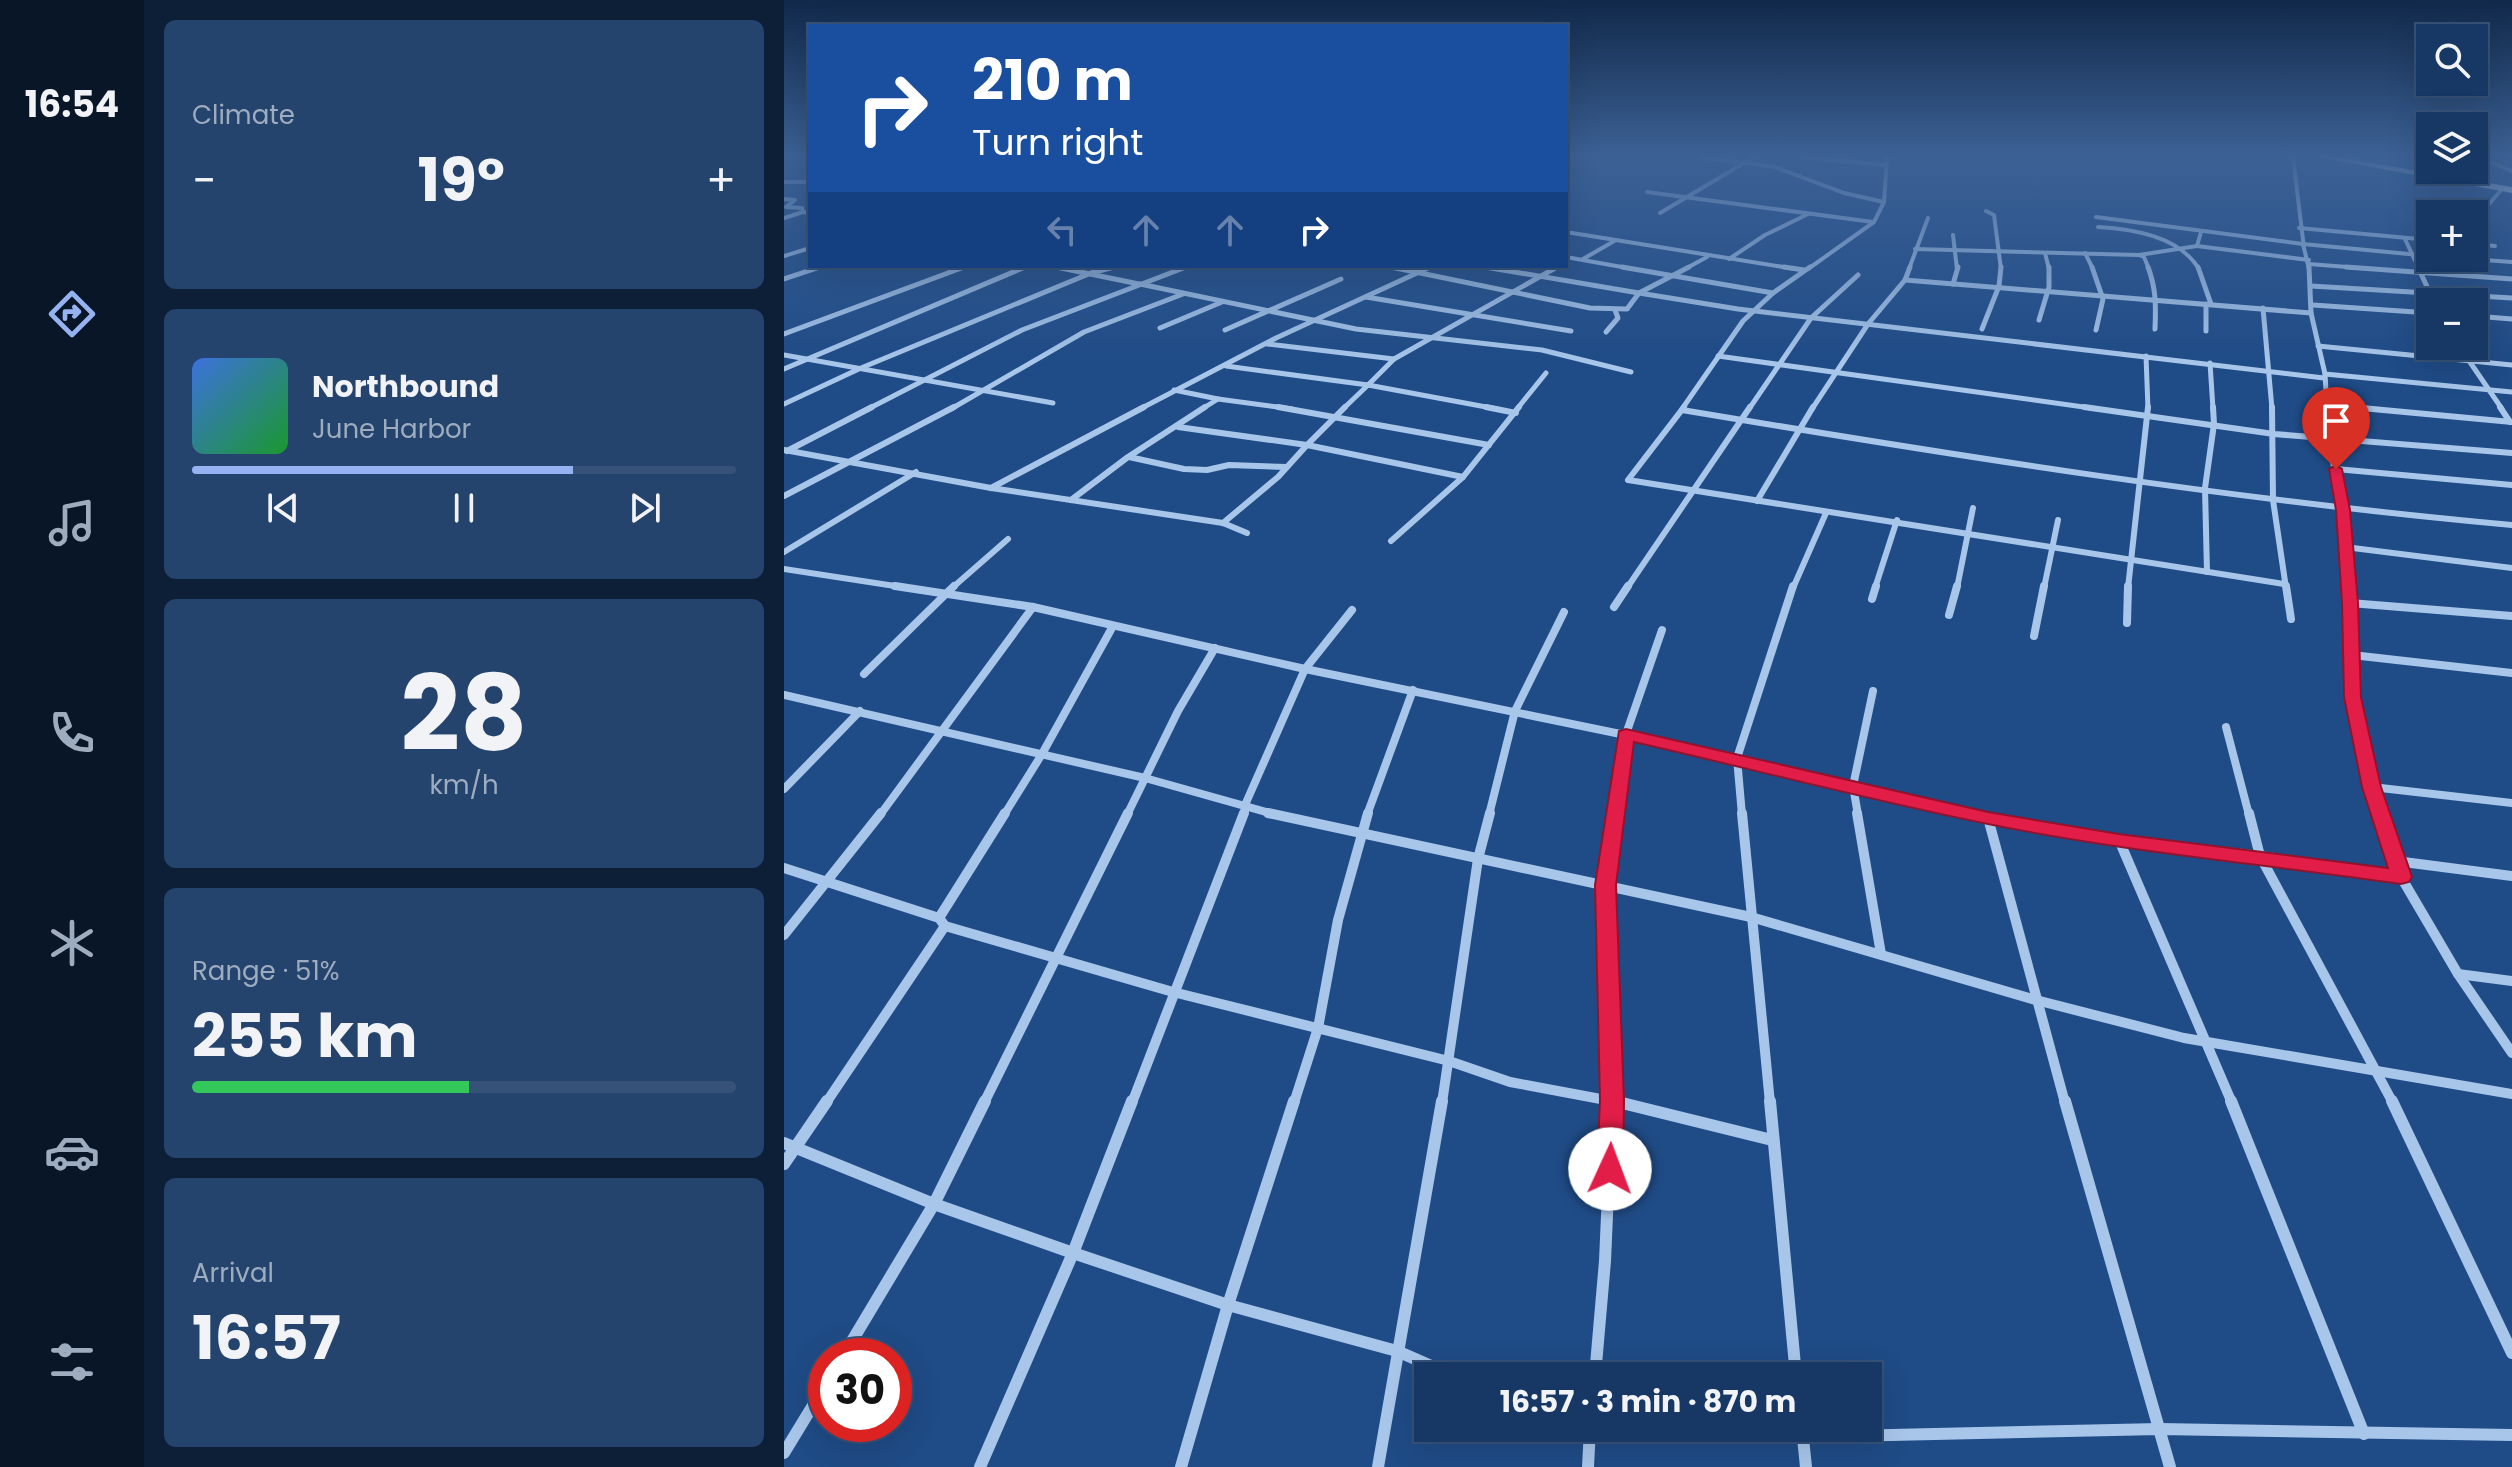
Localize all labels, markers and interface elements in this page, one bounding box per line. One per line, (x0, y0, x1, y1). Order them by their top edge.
map controls (2416, 24, 2488, 360)
button: search (2416, 24, 2488, 96)
text: 210 m (972, 41, 1133, 120)
icon: right (840, 56, 944, 160)
text: 16:54 (25, 79, 119, 130)
text: Climate (192, 97, 295, 133)
button: layers (2416, 112, 2488, 184)
text: Turn right (972, 117, 1143, 168)
text: 19° (417, 138, 505, 222)
text: − (192, 150, 216, 211)
text: + (706, 150, 736, 211)
button: + (2416, 200, 2488, 272)
icon: left (1040, 208, 1084, 252)
icon: ahead (1124, 208, 1168, 252)
icon: ahead (1208, 208, 1252, 252)
icon: right (1292, 208, 1336, 252)
icon: directions (44, 286, 100, 342)
button: − (2416, 288, 2488, 360)
text: Northbound (312, 365, 499, 408)
pin (2302, 387, 2370, 469)
icon: arrive (2314, 399, 2358, 443)
text: June Harbor (312, 411, 471, 447)
icon: previous (261, 486, 305, 530)
icon: pause (442, 486, 486, 530)
icon: next (623, 486, 667, 530)
icon: music (44, 495, 100, 551)
text: 28 (401, 641, 527, 786)
icon: phone (44, 705, 100, 761)
text: km/h (429, 767, 499, 803)
icon: climate (44, 915, 100, 971)
text: Range · 51% (192, 953, 340, 989)
text: 255 km (192, 994, 418, 1078)
icon: car (44, 1124, 100, 1180)
position arrow (1568, 1127, 1652, 1211)
text: Arrival (192, 1255, 274, 1291)
text: 16:57 (192, 1296, 341, 1380)
icon: filters (44, 1334, 100, 1390)
speed limit sign: 30 (808, 1338, 912, 1442)
text: 16:57 · 3 min · 870 m (1500, 1380, 1796, 1423)

